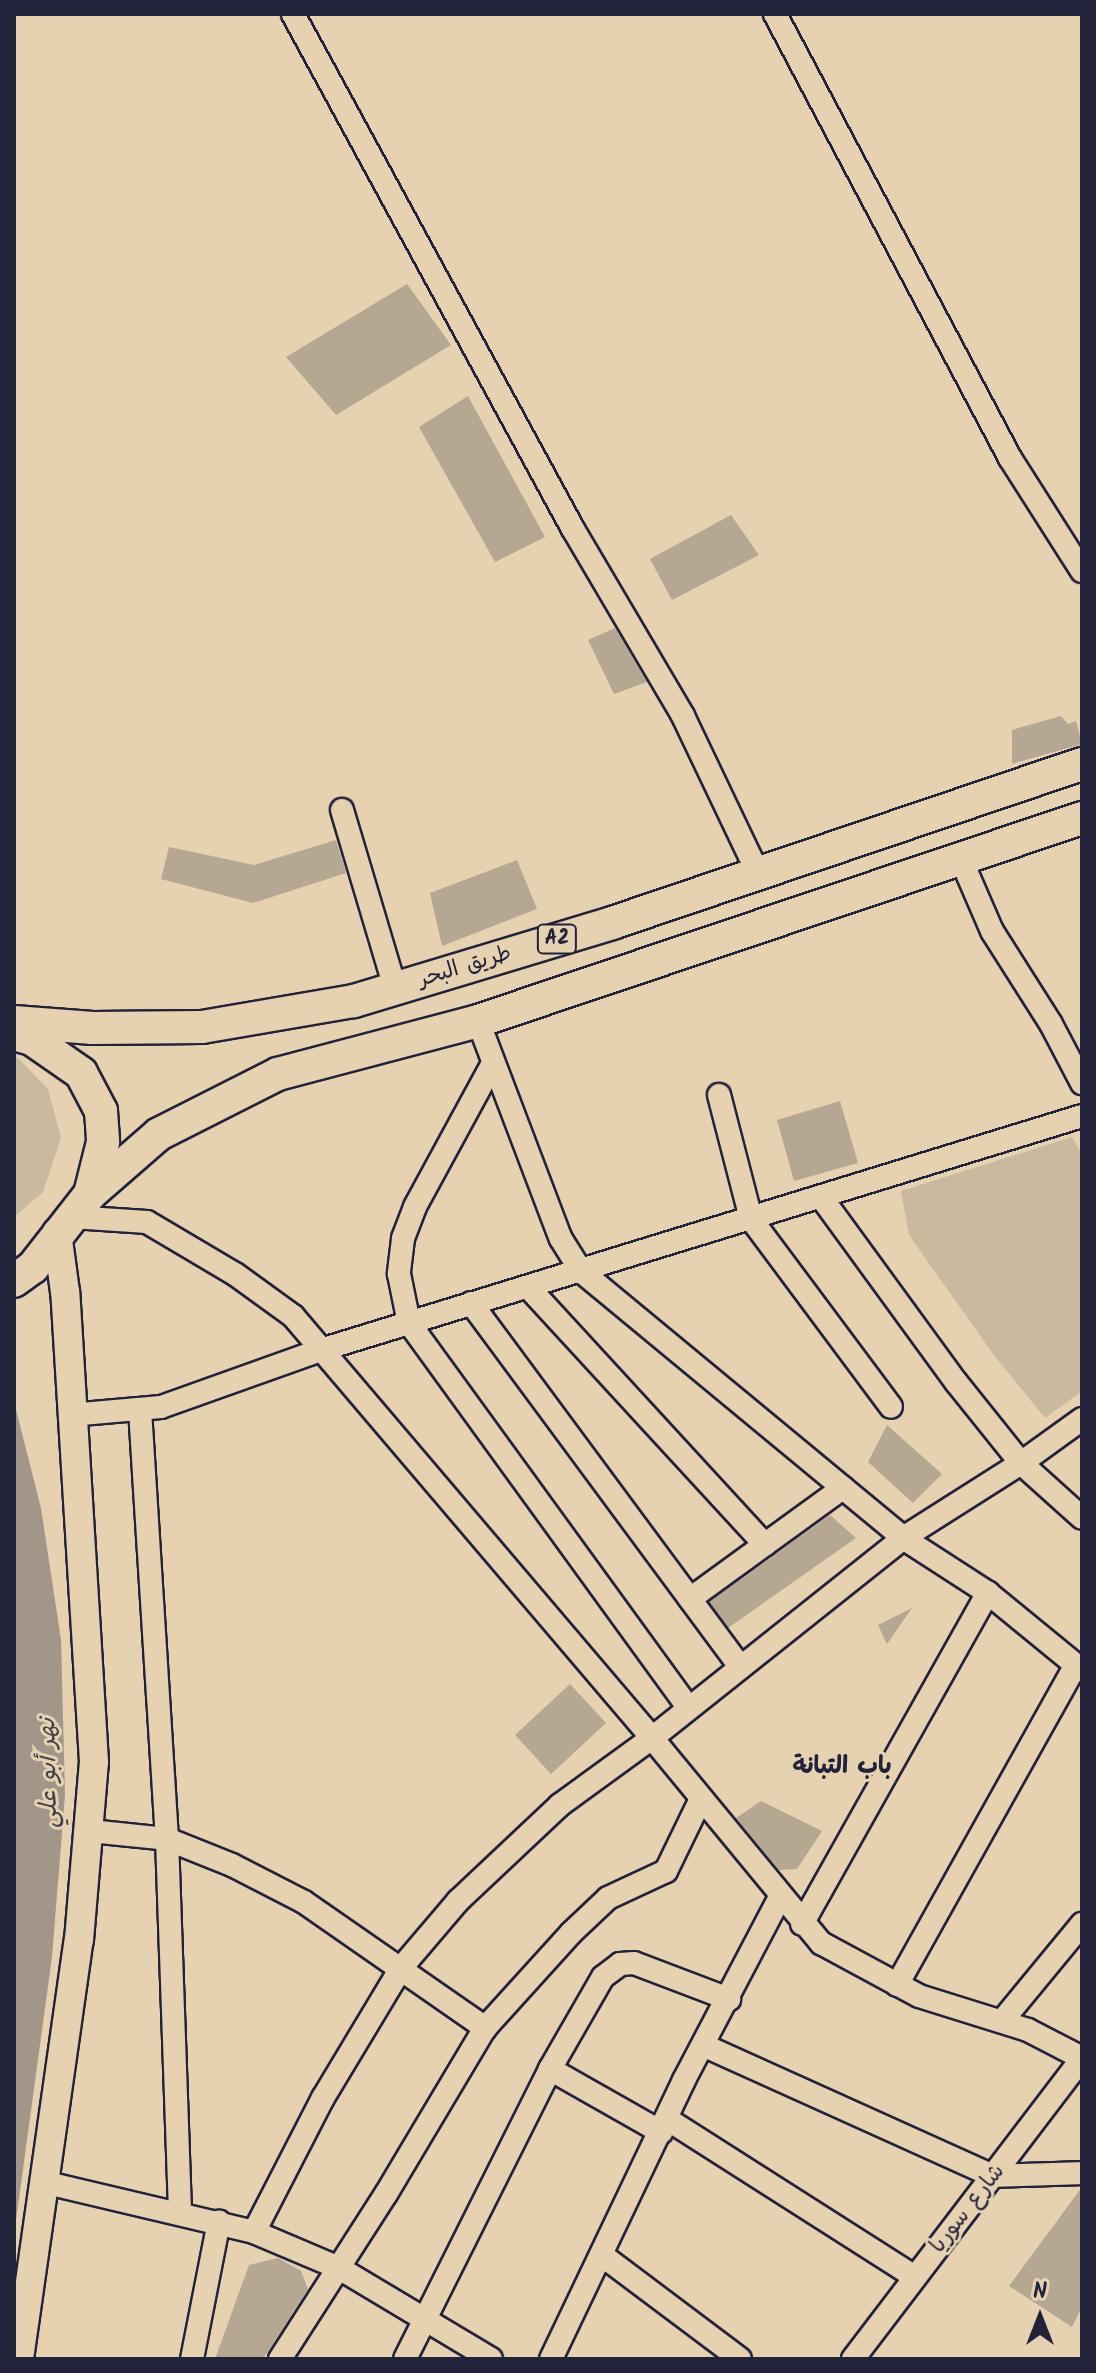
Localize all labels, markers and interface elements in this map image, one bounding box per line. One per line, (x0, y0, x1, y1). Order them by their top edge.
road number: A2 (535, 923, 579, 955)
street label: طريق البحر (415, 940, 515, 994)
water label: نهر أبو علي (34, 1718, 64, 1828)
district label: باب التبانة (792, 1753, 892, 1781)
street label: شارع سوريا (925, 2159, 1011, 2259)
text: N (1033, 2275, 1047, 2310)
north arrow (1000, 2277, 1080, 2357)

